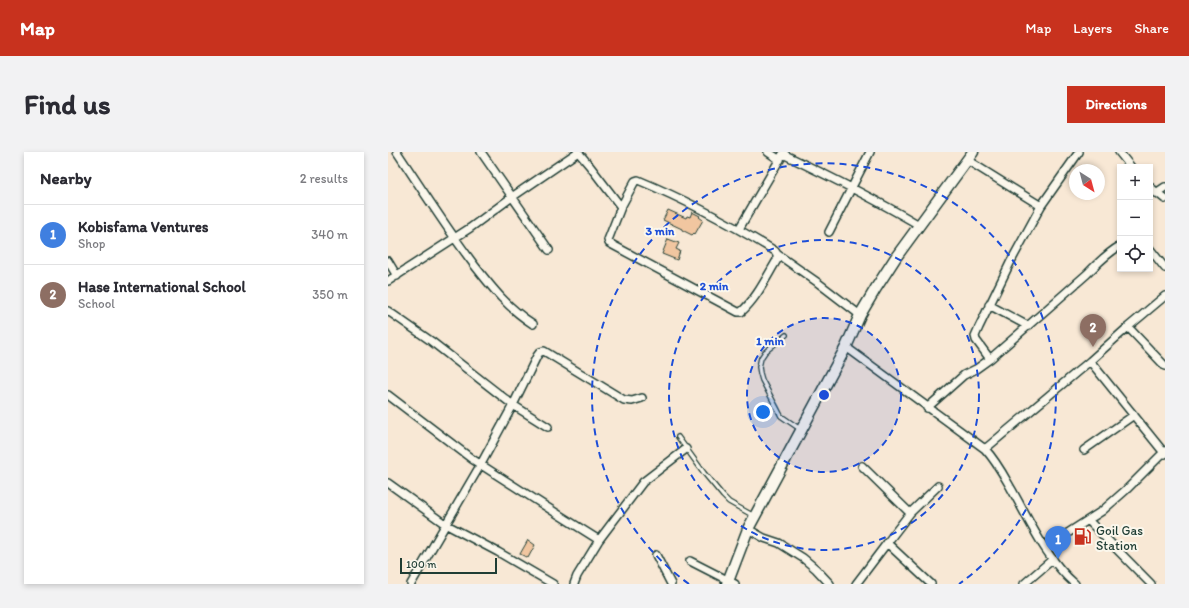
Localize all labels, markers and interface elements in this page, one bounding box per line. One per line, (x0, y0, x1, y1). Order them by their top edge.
text: Map (20, 17, 55, 40)
text: Map (1026, 20, 1051, 37)
text: Layers (1073, 20, 1112, 37)
text: Share (1134, 20, 1169, 37)
button: Directions (1067, 86, 1165, 123)
text: Find us (24, 87, 111, 121)
north arrow (1069, 164, 1105, 200)
map controls (1117, 164, 1153, 272)
button: + (1117, 164, 1153, 200)
text: Nearby (40, 168, 92, 188)
text: 2 results (300, 171, 348, 186)
button: − (1117, 200, 1153, 236)
text: Kobisfama Ventures (78, 218, 209, 236)
text: 3 min (646, 224, 675, 238)
text: 1 (50, 227, 56, 242)
text: 340 m (311, 227, 348, 242)
text: Shop (78, 236, 105, 251)
button: locate (1117, 236, 1153, 272)
text: Hase International School (78, 278, 246, 296)
text: 2 min (700, 279, 729, 293)
text: 2 (50, 287, 56, 302)
text: 350 m (312, 287, 348, 302)
text: School (78, 296, 115, 311)
pin: 2 (1080, 314, 1106, 347)
text: 1 min (756, 334, 785, 348)
centre of rings (817, 388, 831, 402)
your location (753, 402, 773, 422)
place label: Goil Gas Station (1096, 523, 1143, 553)
pin: 1 (1045, 526, 1071, 559)
fuel station icon: Goil Gas Station (1073, 527, 1093, 547)
scale bar (400, 556, 497, 575)
text: 100 m (406, 558, 436, 571)

